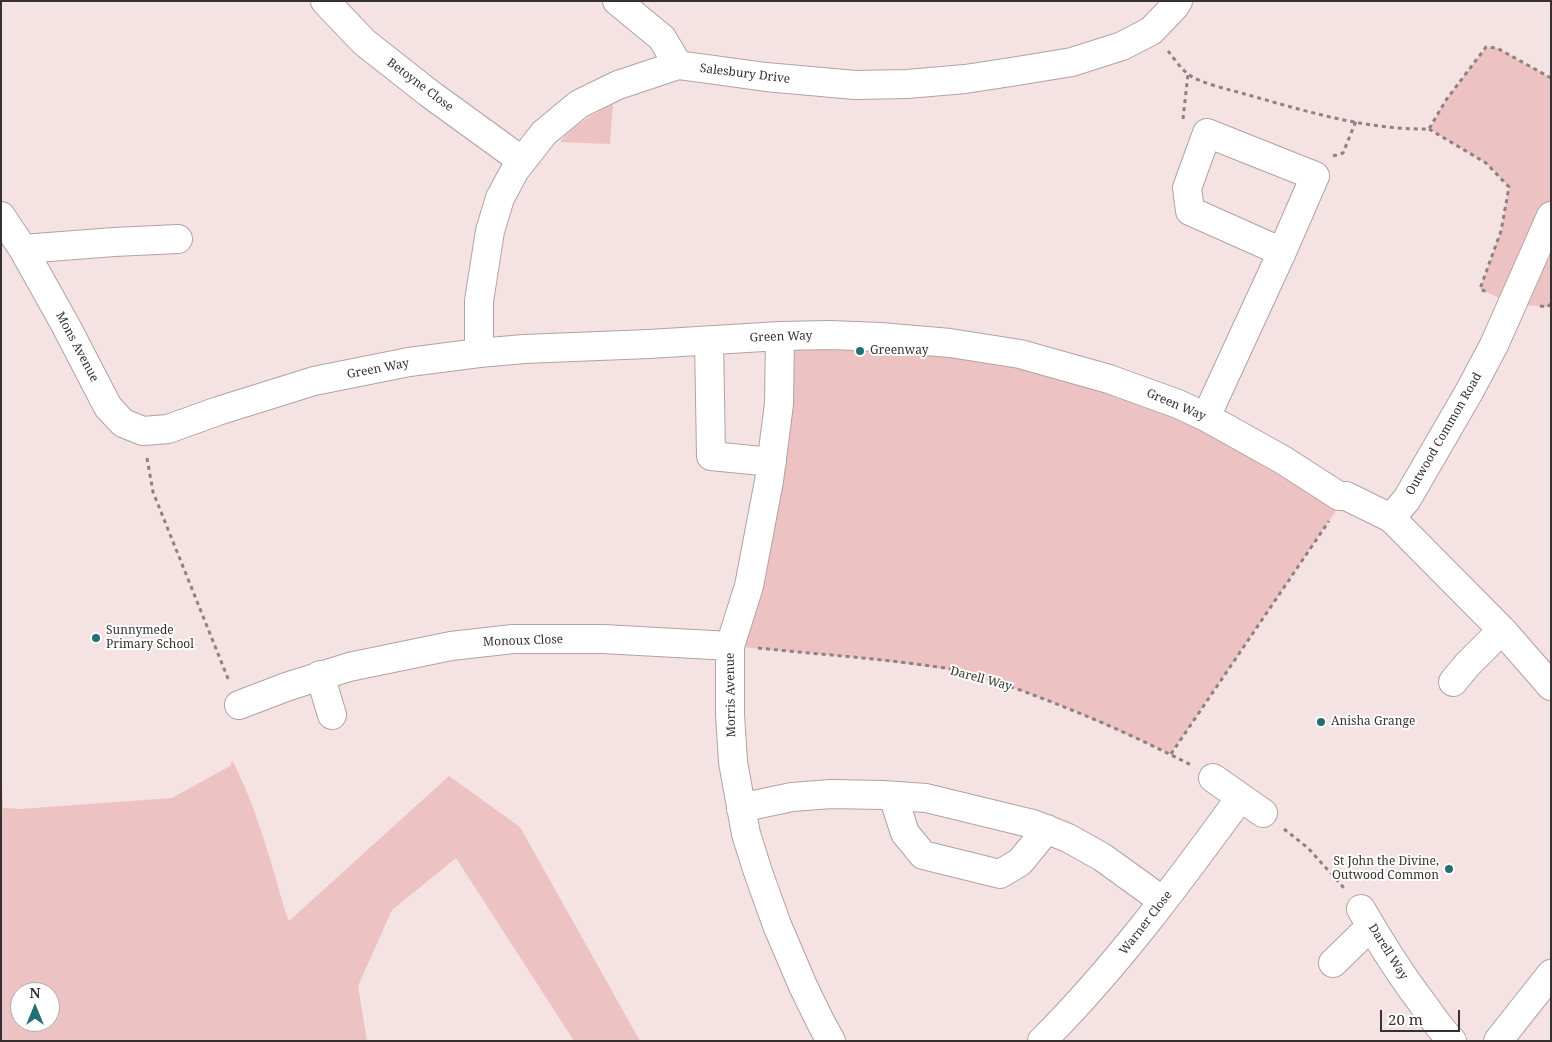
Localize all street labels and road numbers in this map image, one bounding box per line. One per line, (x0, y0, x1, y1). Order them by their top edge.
street label: Betoyne Close (384, 55, 456, 115)
street label: Salesbury Drive (699, 61, 791, 87)
street label: Mons Avenue (52, 309, 102, 385)
street label: Green Way (749, 329, 813, 345)
street label: Green Way (346, 356, 410, 382)
street label: Outwood Common Road (1403, 370, 1485, 498)
street label: Green Way (1144, 386, 1208, 424)
street label: Monoux Close (483, 632, 563, 650)
street label: Morris Avenue (723, 653, 739, 737)
street label: Darell Way (949, 664, 1013, 694)
street label: Warner Close (1117, 888, 1175, 958)
street label: Darell Way (1365, 921, 1411, 983)

